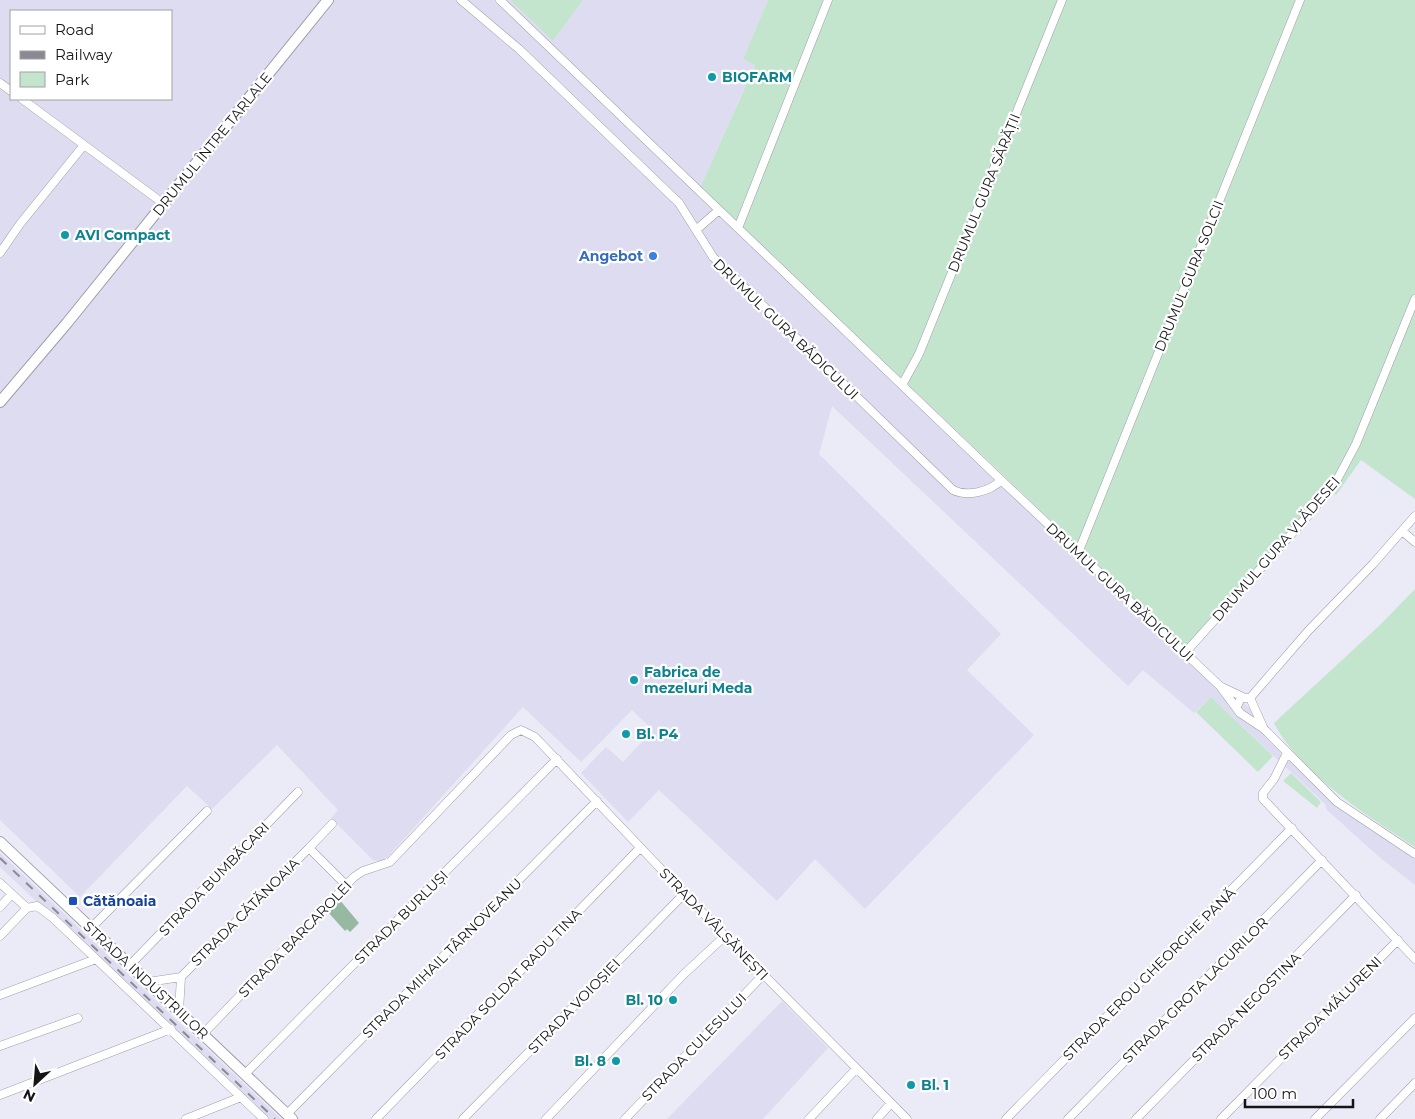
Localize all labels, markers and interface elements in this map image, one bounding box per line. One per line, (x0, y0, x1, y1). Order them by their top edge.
legend (10, 10, 172, 100)
text: Road (55, 20, 94, 39)
text: Railway (55, 45, 113, 64)
place label: BIOFARM (722, 68, 792, 86)
street label: DRUMUL ÎNTRE TARLALE (149, 69, 275, 219)
text: Park (55, 70, 89, 89)
marker: BIOFARM (706, 71, 718, 83)
street label: DRUMUL GURA SĂRĂȚII (944, 111, 1025, 275)
street label: DRUMUL GURA SOLCII (1150, 198, 1228, 354)
place label: AVI Compact (74, 226, 170, 244)
marker: AVI Compact (59, 229, 71, 241)
place label: Angebot (578, 247, 643, 265)
marker: Angebot (647, 250, 659, 262)
street label: DRUMUL GURA BĂDICULUI (709, 255, 863, 403)
street label: DRUMUL GURA VLĂDESEI (1208, 473, 1344, 625)
street label: DRUMUL GURA BĂDICULUI (1042, 519, 1198, 665)
place label: Fabrica de mezeluri Meda (644, 663, 752, 697)
marker: Fabrica de mezeluri Meda (628, 674, 640, 686)
place label: Bl. P4 (636, 725, 678, 743)
marker: Bl. P4 (620, 728, 632, 740)
street label: STRADA BUMBĂCARI (155, 818, 273, 940)
street label: STRADA CĂTĂNOAIA (187, 853, 304, 970)
street label: STRADA VÂLSĂNEȘTI (655, 864, 772, 985)
street label: STRADA BURLUȘI (350, 866, 452, 968)
street label: STRADA MIHAIL TÂRNOVEANU (358, 874, 526, 1042)
street label: STRADA BARCAROLEI (234, 877, 356, 1001)
street label: STRADA EROU GHEORGHE PANĂ (1059, 883, 1240, 1064)
place label: Cătănoaia (83, 892, 156, 910)
marker: Cătănoaia (67, 895, 79, 907)
street label: STRADA SOLDAT RADU TINA (431, 904, 586, 1063)
street label: STRADA GROTA LACURILOR (1118, 913, 1272, 1067)
street label: STRADA INDUSTRIILOR (80, 917, 212, 1043)
street label: STRADA NEGOSTINA (1188, 948, 1305, 1065)
street label: STRADA MĂLURENI (1274, 952, 1386, 1064)
street label: STRADA VOIOȘIEI (524, 955, 625, 1058)
street label: STRADA CULESULUI (638, 989, 750, 1105)
place label: Bl. 10 (625, 991, 663, 1009)
marker: Bl. 10 (667, 994, 679, 1006)
place label: Bl. 8 (574, 1052, 606, 1070)
marker: Bl. 8 (610, 1055, 622, 1067)
north arrow (10, 1059, 60, 1109)
place label: Bl. 1 (921, 1076, 949, 1094)
scale bar (1245, 1076, 1352, 1108)
marker: Bl. 1 (905, 1079, 917, 1091)
text: 100 m (1252, 1084, 1297, 1103)
text: N (20, 1085, 38, 1106)

